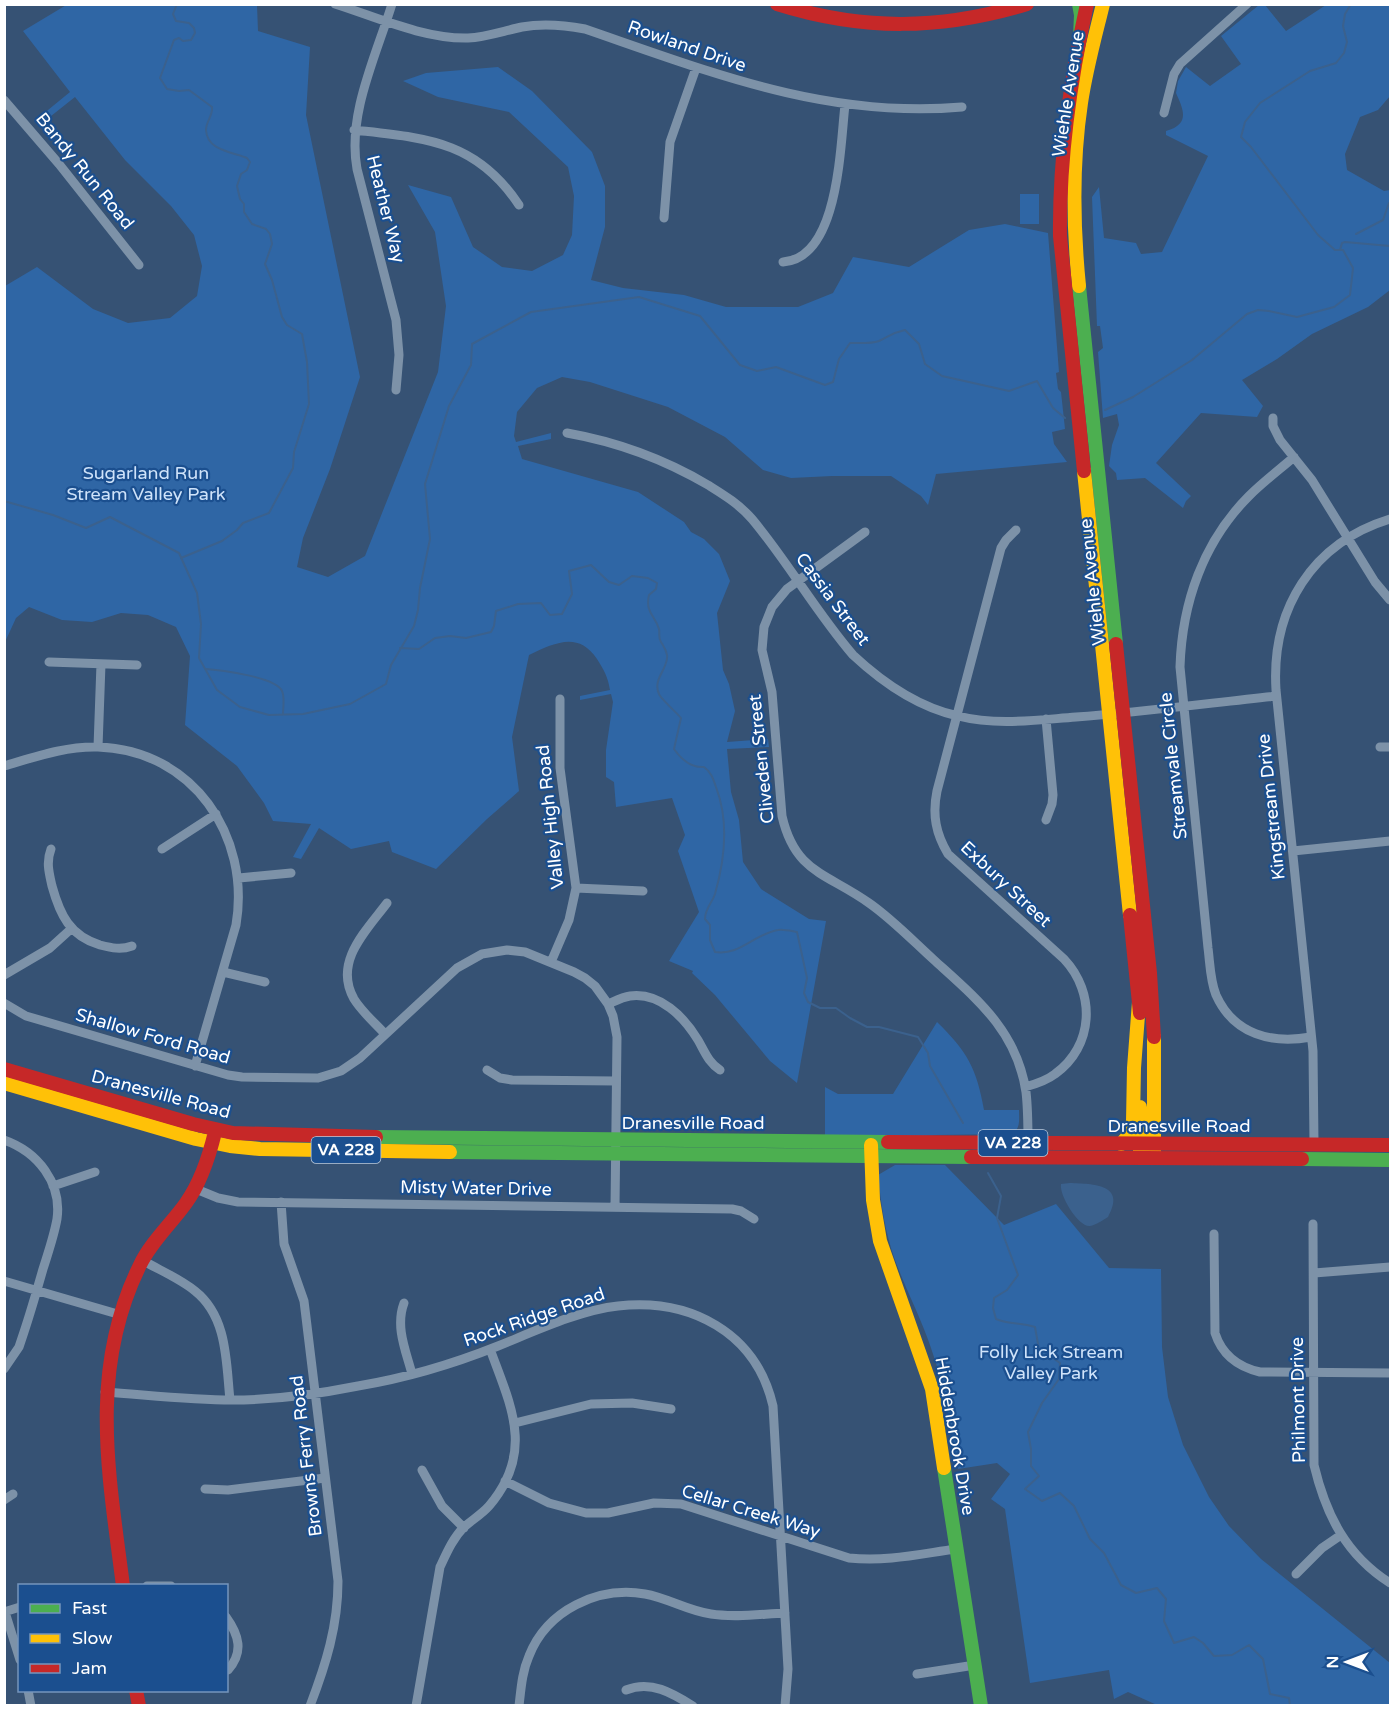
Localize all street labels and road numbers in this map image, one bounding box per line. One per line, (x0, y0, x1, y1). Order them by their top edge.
street label: Rowland Drive (625, 15, 749, 77)
street label: Wiehle Avenue (1047, 29, 1089, 159)
street label: Bandy Run Road (31, 108, 139, 234)
street label: Heather Way (362, 153, 410, 265)
street label: Wiehle Avenue (1074, 517, 1110, 647)
street label: Cassia Street (791, 548, 875, 650)
street label: Streamvale Circle (1154, 691, 1192, 841)
street label: Cliveden Street (743, 693, 779, 825)
street label: Kingstream Drive (1252, 733, 1290, 881)
street label: Valley High Road (531, 744, 569, 890)
street label: Exbury Street (956, 836, 1056, 932)
street label: Shallow Ford Road (73, 1003, 233, 1069)
street label: Dranesville Road (89, 1065, 233, 1123)
street label: Dranesville Road (621, 1112, 765, 1134)
street label: Dranesville Road (1107, 1115, 1251, 1137)
road number: VA 228 (978, 1130, 1048, 1156)
road number: VA 228 (312, 1137, 380, 1163)
street label: Misty Water Drive (400, 1176, 552, 1200)
street label: Rock Ridge Road (460, 1283, 608, 1351)
street label: Philmont Drive (1286, 1337, 1310, 1463)
street label: Hiddenbrook Drive (930, 1355, 980, 1517)
street label: Browns Ferry Road (285, 1374, 327, 1538)
street label: Cellar Creek Way (679, 1479, 823, 1543)

